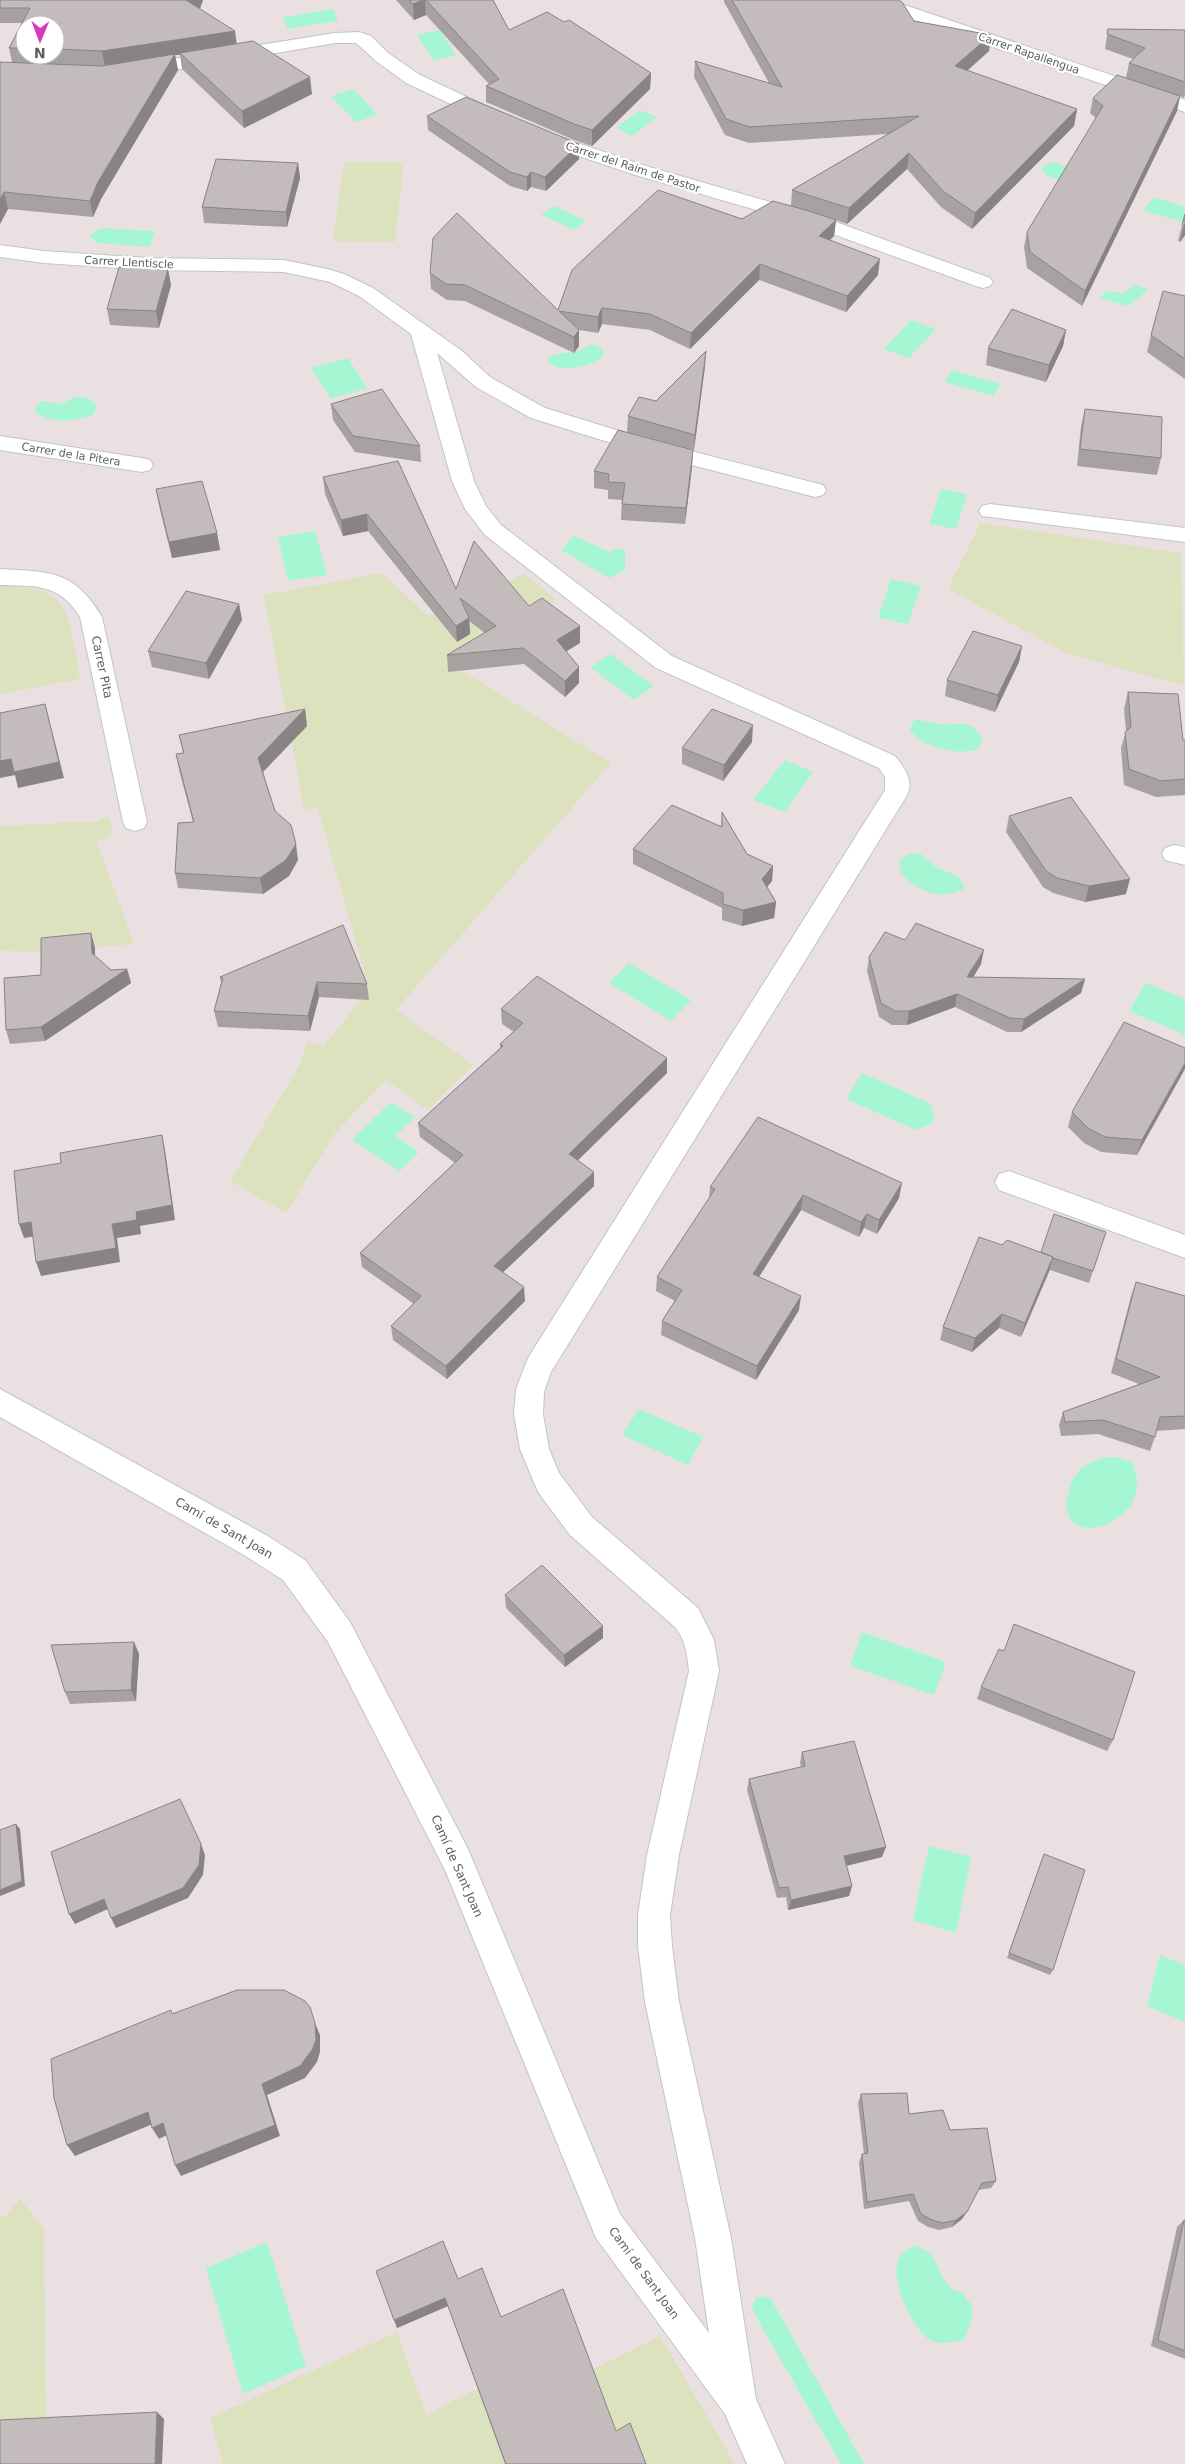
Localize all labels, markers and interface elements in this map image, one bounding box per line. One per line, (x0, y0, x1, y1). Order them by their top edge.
north arrow (15, 15, 65, 65)
street label: Carrer Rapallengua (976, 30, 1081, 77)
text: N (34, 45, 46, 61)
street label: Carrer del Raim de Pastor (564, 140, 702, 196)
street label: Carrer Llentiscle (84, 254, 174, 271)
street label: Carrer de la Pitera (20, 440, 121, 469)
street label: Carrer Pita (89, 634, 115, 700)
street label: Camí de Sant Joan (173, 1494, 275, 1562)
street label: Camí de Sant Joan (428, 1813, 486, 1919)
street label: Camí de Sant Joan (606, 2224, 682, 2322)

